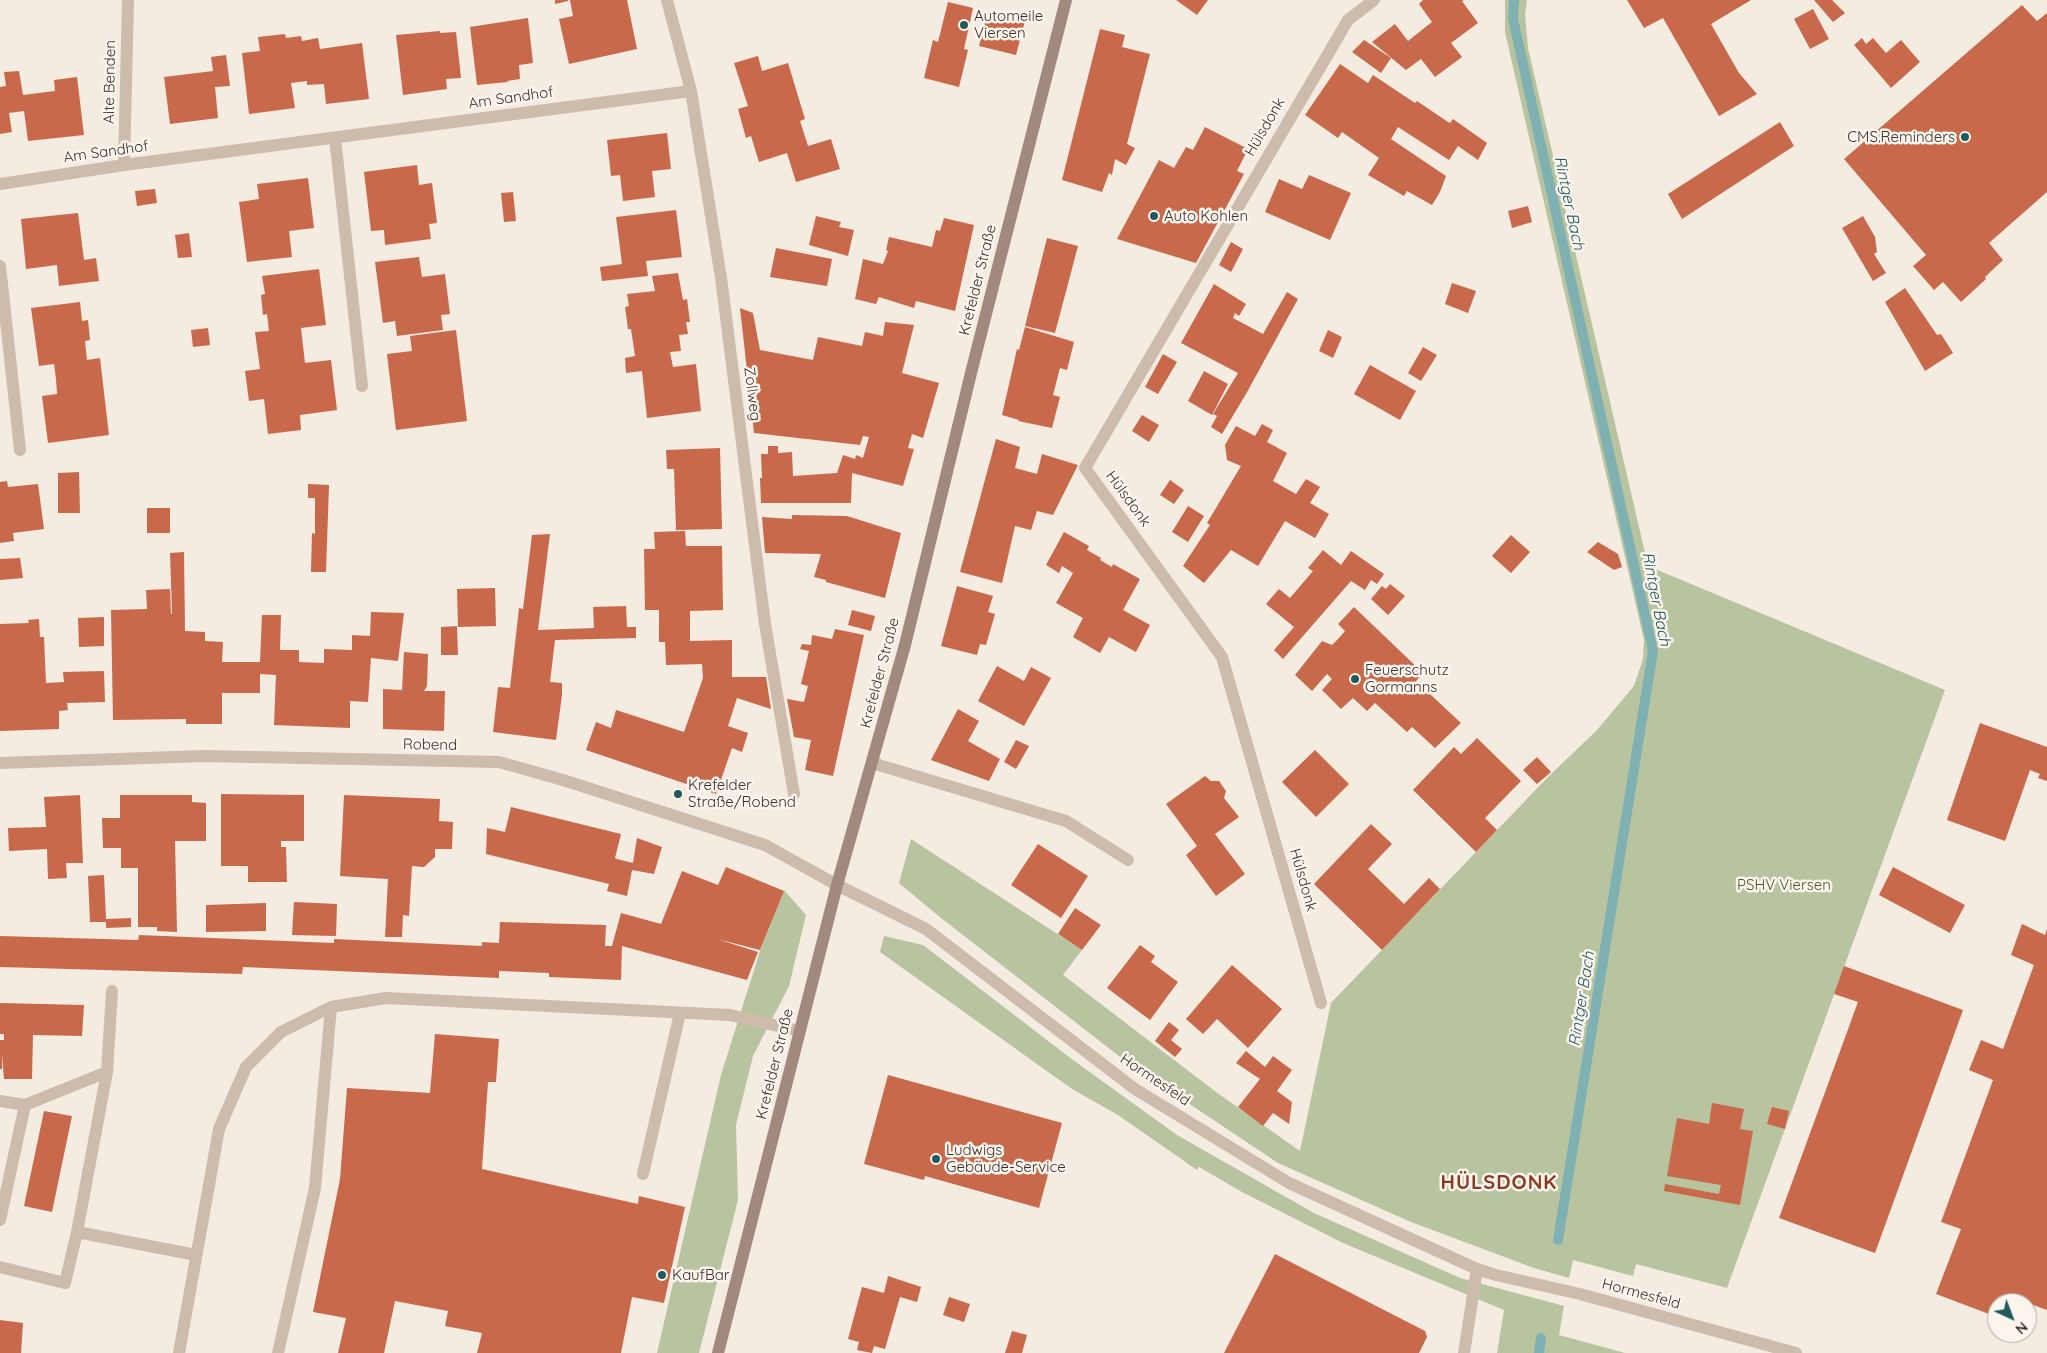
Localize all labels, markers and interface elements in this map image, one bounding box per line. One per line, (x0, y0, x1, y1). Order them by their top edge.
place label: Automeile Viersen (974, 7, 1043, 42)
marker: Automeile Viersen (958, 19, 970, 31)
street label: Alte Benden (100, 40, 120, 124)
street label: Am Sandhof (467, 83, 555, 113)
street label: Hülsdonk (1241, 94, 1289, 160)
place label: CMS.Reminders (1847, 128, 1955, 146)
marker: CMS.Reminders (1959, 131, 1971, 143)
street label: Am Sandhof (62, 137, 150, 167)
water label: Rintger Bach (1550, 154, 1588, 252)
place label: Auto Kohlen (1164, 207, 1248, 225)
marker: Auto Kohlen (1148, 210, 1160, 222)
street label: Krefelder Straße (956, 223, 1000, 337)
street label: Zollweg (740, 366, 764, 422)
street label: Hülsdonk (1102, 468, 1154, 530)
water label: Rintger Bach (1637, 550, 1675, 648)
street label: Krefelder Straße (857, 616, 903, 730)
place label: Feuerschutz Gormanns (1365, 661, 1449, 696)
marker: Feuerschutz Gormanns (1349, 673, 1361, 685)
street label: Robend (403, 736, 457, 754)
place label: Krefelder Straße/Robend (688, 776, 796, 811)
marker: Krefelder Straße/Robend (672, 788, 684, 800)
street label: Hülsdonk (1285, 846, 1321, 914)
park label: PSHV Viersen (1737, 876, 1831, 894)
water label: Rintger Bach (1565, 950, 1599, 1048)
street label: Krefelder Straße (753, 1007, 797, 1121)
street label: Hormesfeld (1117, 1050, 1193, 1110)
place label: Ludwigs Gebäude-Service (946, 1141, 1066, 1176)
marker: Ludwigs Gebäude-Service (930, 1153, 942, 1165)
district label: HÜLSDONK (1440, 1171, 1558, 1195)
place label: KaufBar (672, 1266, 730, 1284)
marker: KaufBar (656, 1269, 668, 1281)
street label: Hormesfeld (1600, 1275, 1682, 1313)
north arrow (1987, 1293, 2037, 1343)
text: N (2012, 1318, 2031, 1338)

